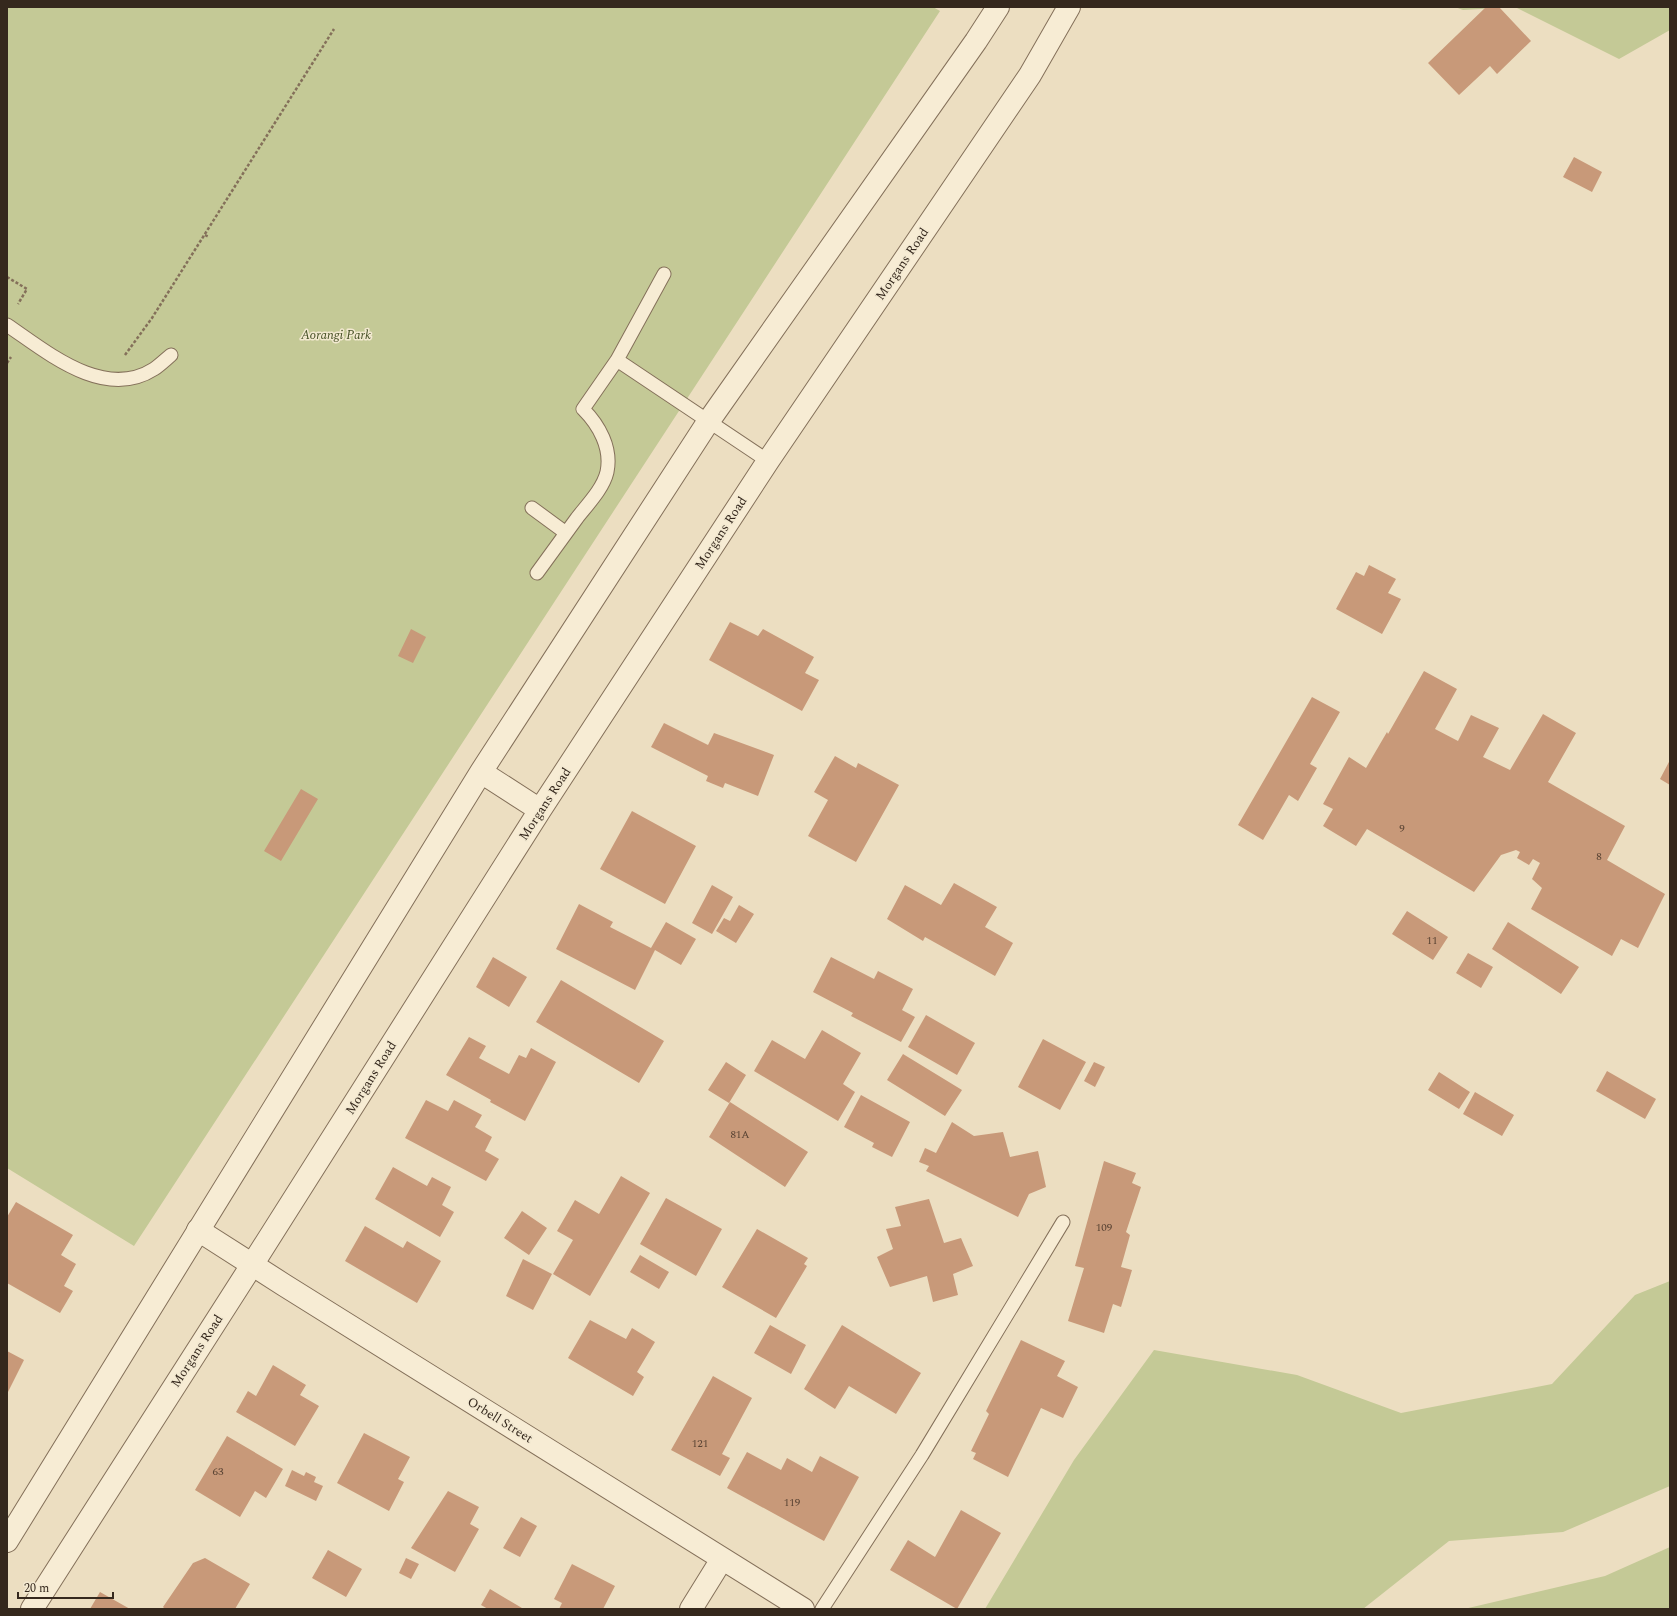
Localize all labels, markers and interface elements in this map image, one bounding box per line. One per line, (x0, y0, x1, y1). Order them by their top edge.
street label: Morgans Road (870, 224, 934, 304)
park label: Aorangi Park (300, 325, 371, 345)
street label: Morgans Road (690, 492, 752, 574)
street label: Morgans Road (514, 763, 576, 845)
house number: 9 (1399, 820, 1405, 837)
house number: 8 (1596, 848, 1602, 865)
house number: 11 (1427, 932, 1438, 949)
street label: Morgans Road (340, 1037, 402, 1119)
house number: 81A (730, 1126, 750, 1143)
house number: 109 (1096, 1219, 1113, 1236)
street label: Morgans Road (166, 1310, 228, 1392)
street label: Orbell Street (463, 1392, 537, 1448)
house number: 121 (692, 1435, 708, 1452)
house number: 63 (213, 1463, 224, 1480)
house number: 119 (784, 1494, 801, 1511)
scale bar (18, 1574, 113, 1600)
text: 20 m (24, 1579, 49, 1598)

